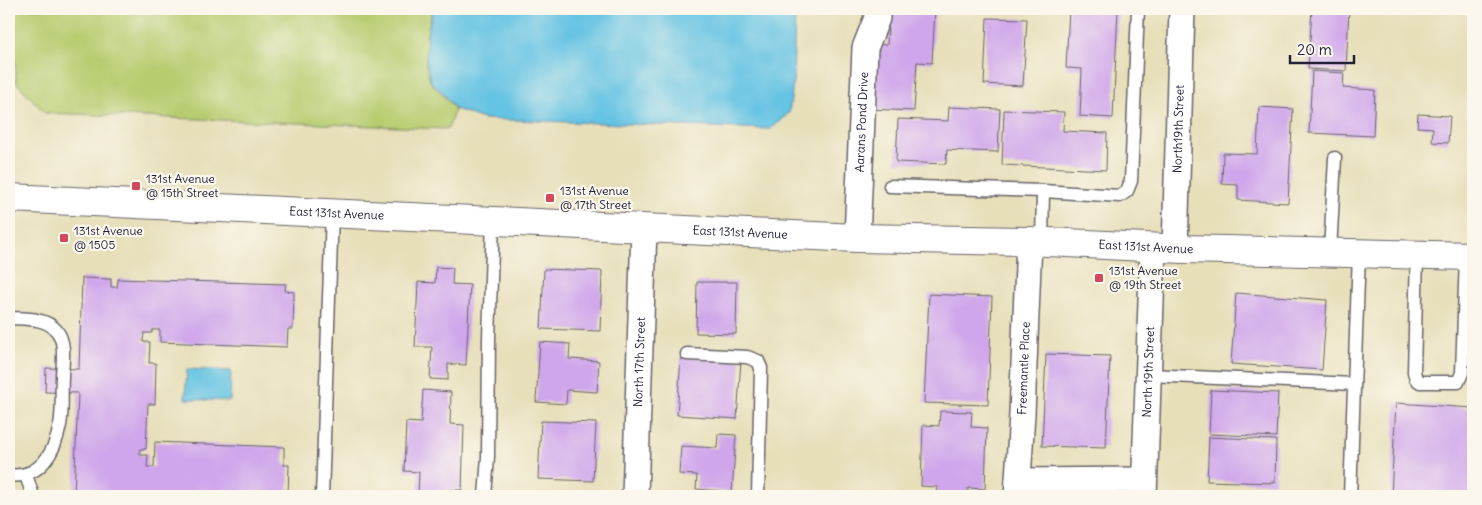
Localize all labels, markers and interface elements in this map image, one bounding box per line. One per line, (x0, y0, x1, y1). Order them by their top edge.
scale bar (1290, 32, 1353, 64)
text: 20 m (1297, 40, 1332, 59)
street label: Aarans Pond Drive (852, 72, 871, 173)
street label: North19th Street (1169, 85, 1187, 173)
place label: 131st Avenue @ 15th Street (146, 171, 218, 200)
marker: 131st Avenue @ 15th Street (130, 180, 142, 192)
place label: 131st Avenue @ 17th Street (560, 183, 631, 212)
marker: 131st Avenue @ 17th Street (544, 192, 556, 204)
street label: East 131st Avenue (289, 203, 384, 223)
street label: East 131st Avenue (692, 222, 788, 242)
place label: 131st Avenue @ 1505 (74, 223, 143, 252)
marker: 131st Avenue @ 1505 (58, 232, 70, 244)
street label: East 131st Avenue (1098, 237, 1193, 256)
place label: 131st Avenue @ 19th Street (1109, 263, 1181, 292)
marker: 131st Avenue @ 19th Street (1093, 272, 1105, 284)
street label: North 17th Street (630, 317, 648, 407)
street label: Freemantle Place (1014, 321, 1033, 415)
street label: North 19th Street (1139, 326, 1157, 418)

